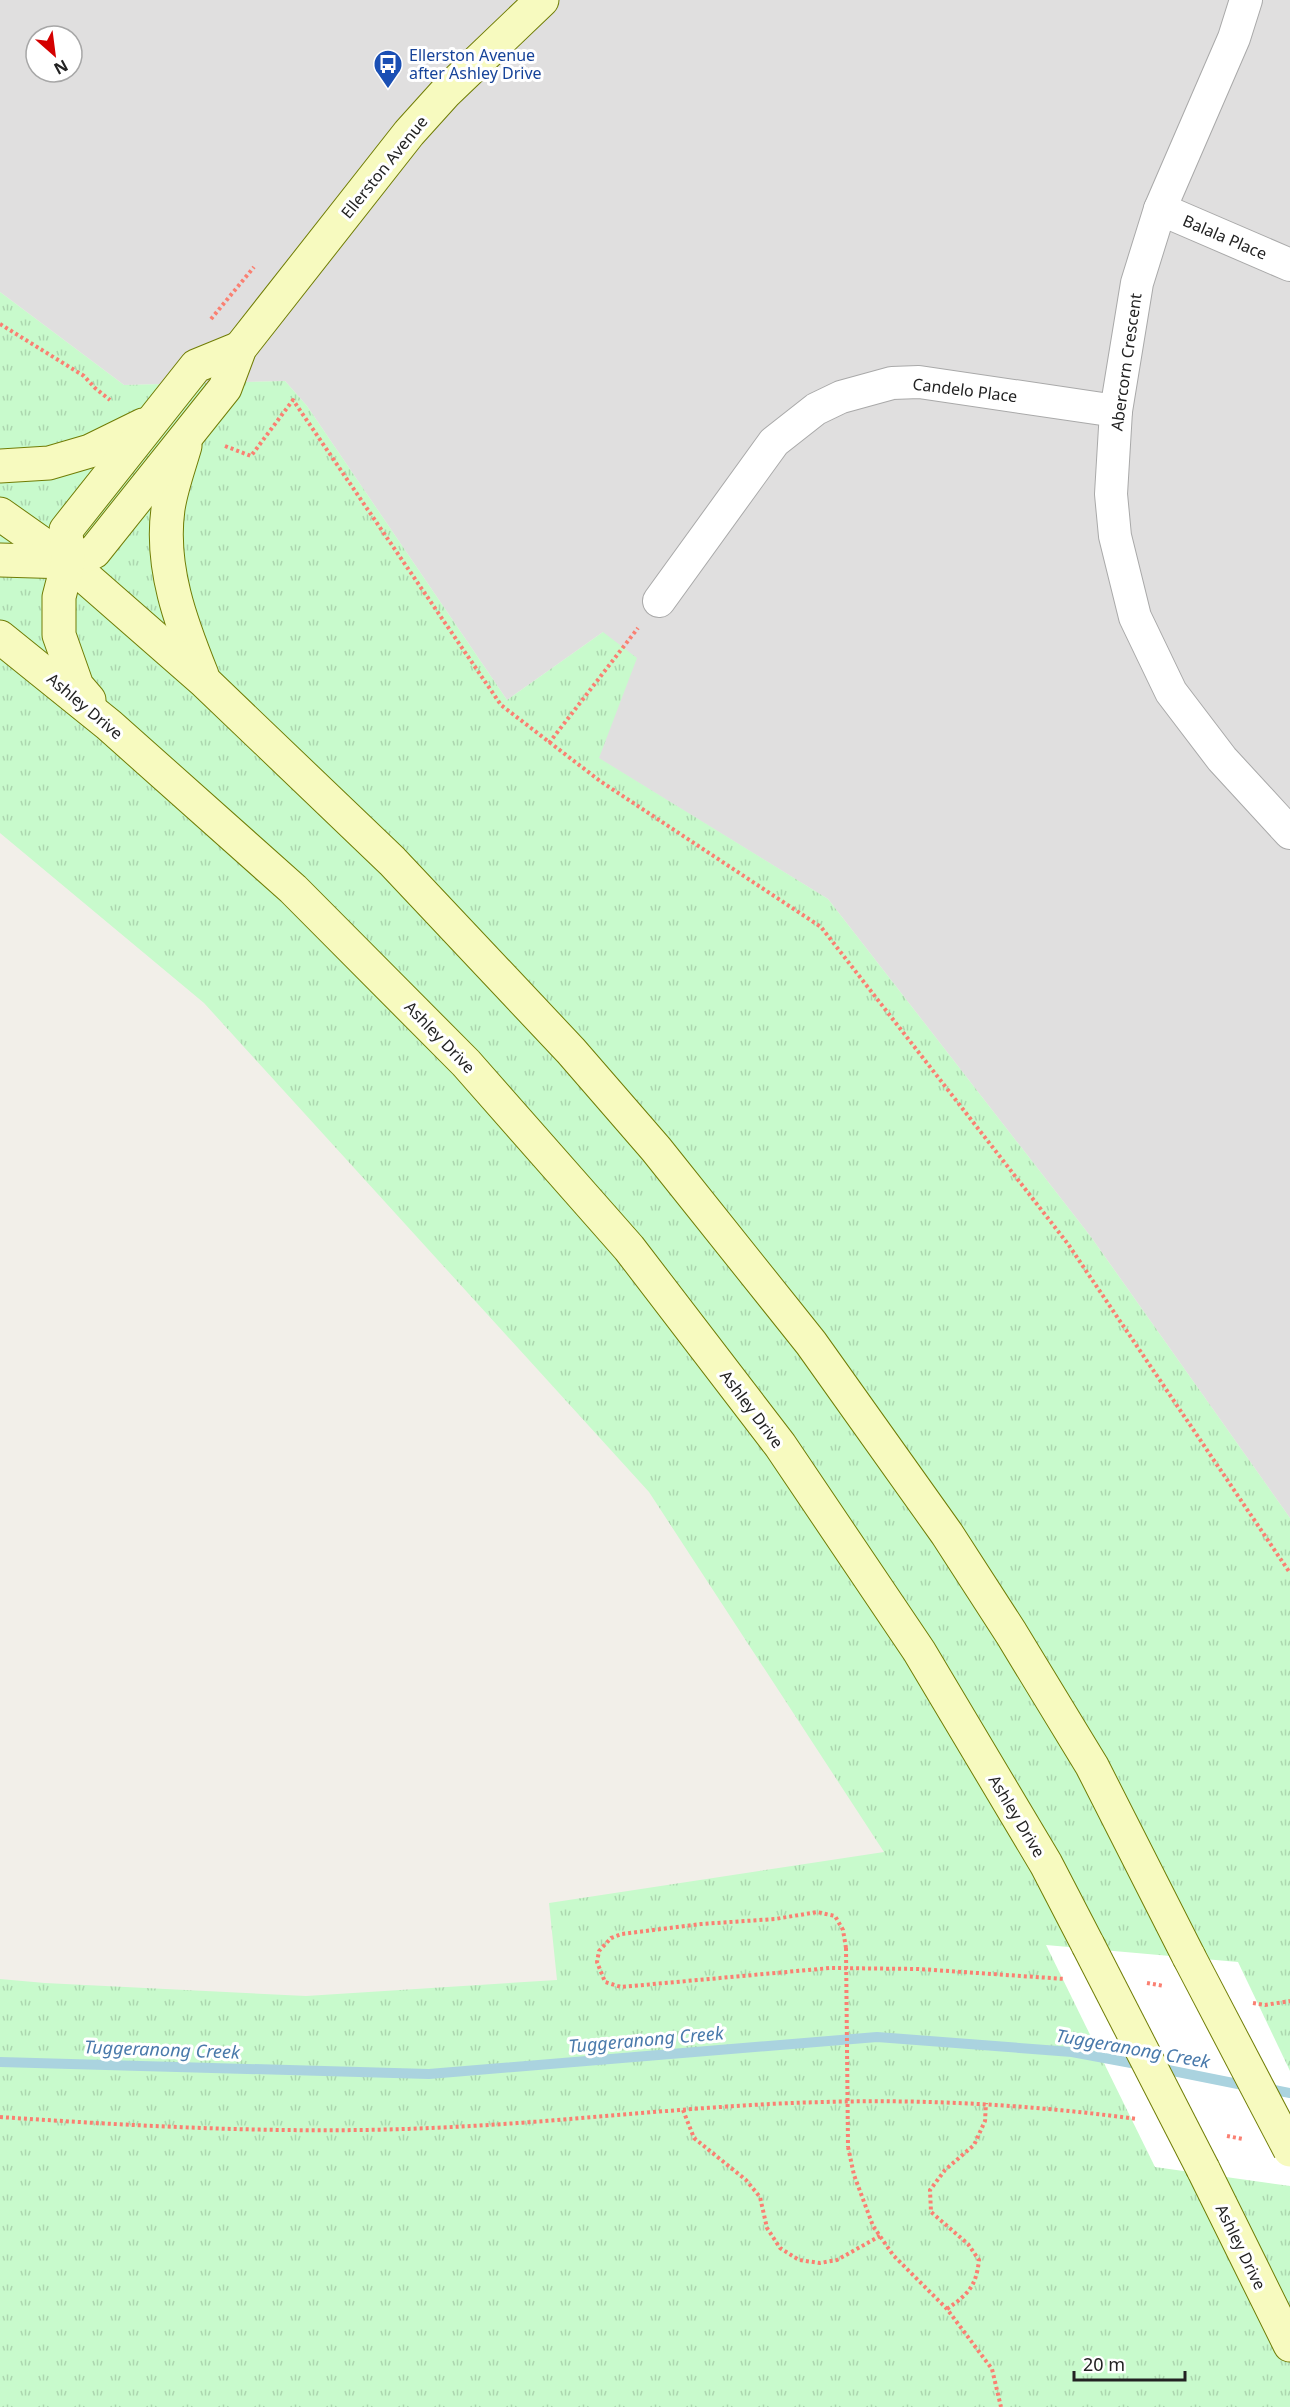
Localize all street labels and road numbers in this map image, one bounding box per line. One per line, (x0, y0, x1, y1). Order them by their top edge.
street label: Ellerston Avenue (336, 111, 432, 223)
street label: Balala Place (1180, 209, 1270, 265)
street label: Abercorn Crescent (1105, 292, 1147, 432)
street label: Candelo Place (911, 373, 1019, 407)
street label: Ashley Drive (42, 668, 128, 744)
street label: Ashley Drive (400, 996, 480, 1078)
street label: Ashley Drive (715, 1365, 789, 1453)
street label: Ashley Drive (984, 1771, 1050, 1861)
street label: Ashley Drive (1211, 2201, 1271, 2293)

